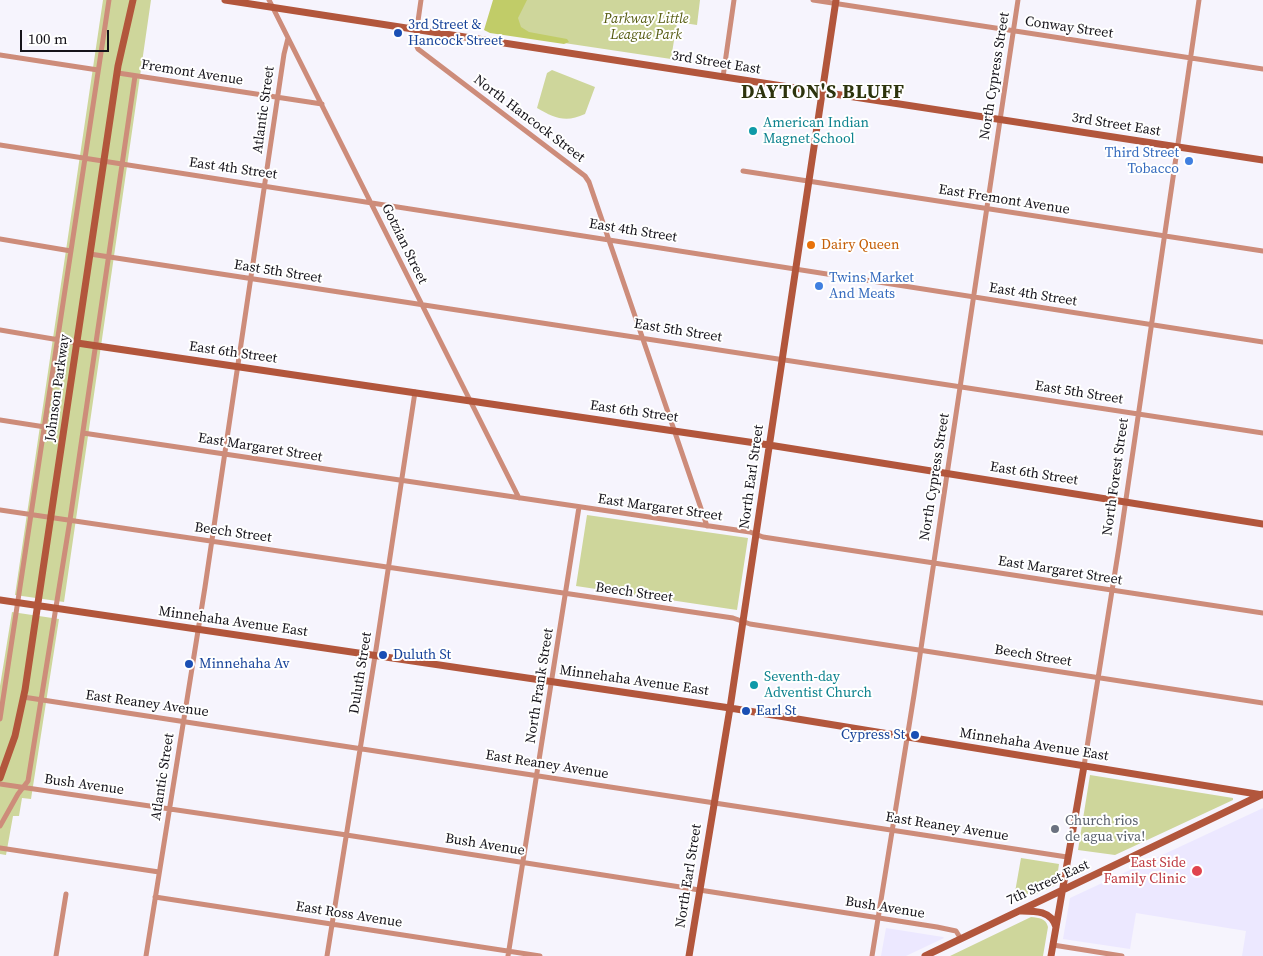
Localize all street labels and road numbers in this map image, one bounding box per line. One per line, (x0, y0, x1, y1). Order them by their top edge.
street label: North Cypress Street (977, 11, 1013, 141)
street label: Conway Street (1024, 14, 1114, 42)
street label: 3rd Street East (670, 48, 762, 78)
street label: Fremont Avenue (140, 57, 244, 89)
street label: Atlantic Street (250, 65, 278, 155)
street label: North Hancock Street (470, 72, 588, 166)
street label: 3rd Street East (1070, 110, 1162, 140)
street label: East 4th Street (188, 154, 278, 184)
street label: East Fremont Avenue (937, 181, 1071, 219)
street label: Gotzian Street (377, 201, 431, 287)
street label: East 4th Street (588, 216, 678, 246)
street label: East 5th Street (233, 257, 323, 287)
street label: East 4th Street (988, 280, 1078, 310)
street label: East 5th Street (633, 316, 723, 346)
street label: Johnson Parkway (42, 333, 74, 443)
street label: East 6th Street (188, 338, 278, 368)
street label: East 5th Street (1034, 378, 1124, 408)
street label: East 6th Street (589, 397, 679, 427)
street label: North Cypress Street (917, 412, 953, 542)
street label: North Forest Street (1099, 417, 1133, 537)
street label: North Earl Street (736, 424, 768, 530)
street label: East Margaret Street (197, 430, 323, 466)
street label: East 6th Street (989, 459, 1079, 489)
street label: East Margaret Street (597, 491, 723, 525)
street label: Beech Street (193, 519, 273, 547)
street label: East Margaret Street (997, 553, 1123, 589)
street label: Beech Street (594, 579, 674, 607)
street label: Minnehaha Avenue East (157, 603, 309, 641)
street label: North Frank Street (523, 627, 557, 745)
street label: Duluth Street (346, 631, 376, 715)
street label: Beech Street (993, 642, 1073, 670)
street label: Minnehaha Avenue East (558, 662, 710, 700)
street label: East Reaney Avenue (84, 687, 210, 721)
street label: Minnehaha Avenue East (958, 725, 1110, 765)
street label: Atlantic Street (148, 732, 178, 822)
street label: East Reaney Avenue (484, 747, 610, 783)
street label: Bush Avenue (43, 771, 125, 799)
street label: East Reaney Avenue (884, 809, 1010, 845)
street label: North Earl Street (672, 823, 706, 929)
street label: Bush Avenue (444, 830, 526, 860)
street label: 7th Street East (1004, 857, 1092, 909)
street label: Bush Avenue (844, 893, 926, 923)
street label: East Ross Avenue (295, 898, 403, 932)

